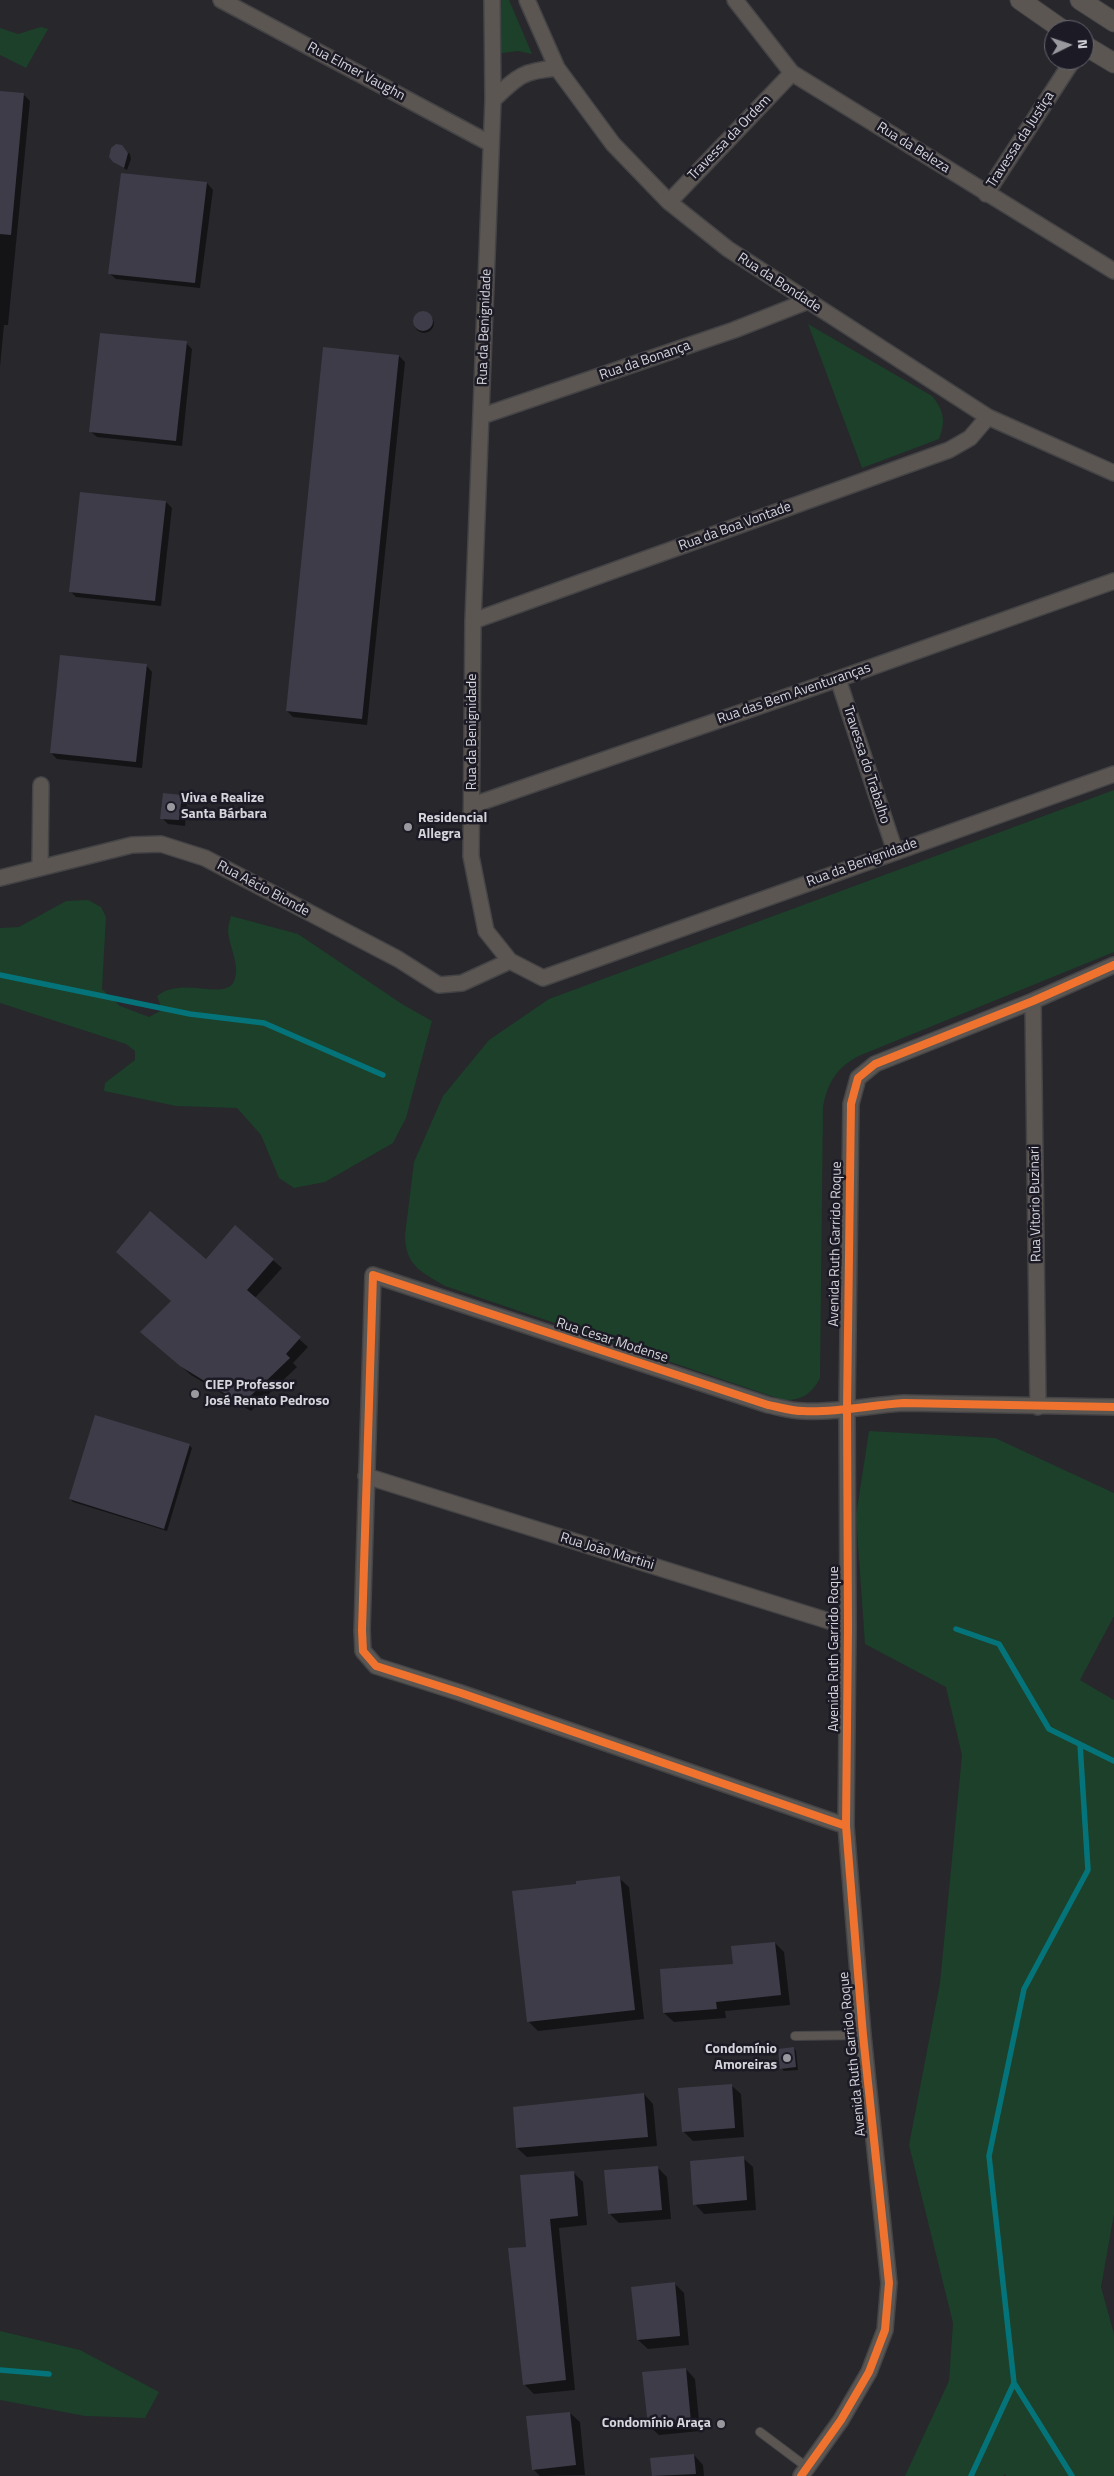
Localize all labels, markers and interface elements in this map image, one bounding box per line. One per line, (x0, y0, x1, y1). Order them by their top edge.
north arrow (1044, 20, 1094, 70)
text: N (1073, 38, 1094, 50)
street label: Rua Elmer Vaughn (304, 39, 408, 105)
street label: Travessa da Justiça (984, 89, 1058, 191)
street label: Travessa da Ordem (685, 92, 775, 184)
street label: Rua da Beleza (873, 119, 953, 177)
street label: Rua da Bondade (734, 250, 824, 316)
street label: Rua da Benignidade (475, 268, 495, 386)
street label: Rua da Bonança (597, 338, 693, 384)
street label: Rua da Boa Vontade (676, 499, 794, 555)
street label: Rua das Bem Aventuranças (715, 660, 873, 728)
street label: Rua da Benignidade (465, 674, 481, 790)
street label: Travessa do Trabalho (839, 704, 893, 826)
place label: Viva e Realize Santa Bárbara (181, 791, 267, 824)
marker: Viva e Realize Santa Bárbara (165, 801, 177, 813)
place label: Residencial Allegra (418, 811, 487, 844)
marker: Residencial Allegra (402, 821, 414, 833)
street label: Rua da Benignidade (804, 835, 920, 891)
street label: Rua Aécio Bionde (214, 858, 312, 920)
street label: Rua Vitorio Buzinari (1027, 1146, 1045, 1262)
street label: Avenida Ruth Garrido Roque (826, 1161, 846, 1327)
street label: Rua Cesar Modense (554, 1315, 670, 1367)
place label: CIEP Professor José Renato Pedroso (205, 1378, 329, 1410)
marker: CIEP Professor José Renato Pedroso (189, 1388, 201, 1400)
street label: Rua João Martini (558, 1530, 656, 1574)
street label: Avenida Ruth Garrido Roque (827, 1566, 843, 1732)
street label: Avenida Ruth Garrido Roque (836, 1971, 870, 2137)
place label: Condomínio Amoreiras (705, 2042, 777, 2074)
marker: Condomínio Amoreiras (781, 2052, 793, 2064)
place label: Condomínio Araça (602, 2416, 711, 2432)
marker: Condomínio Araça (715, 2418, 727, 2430)

